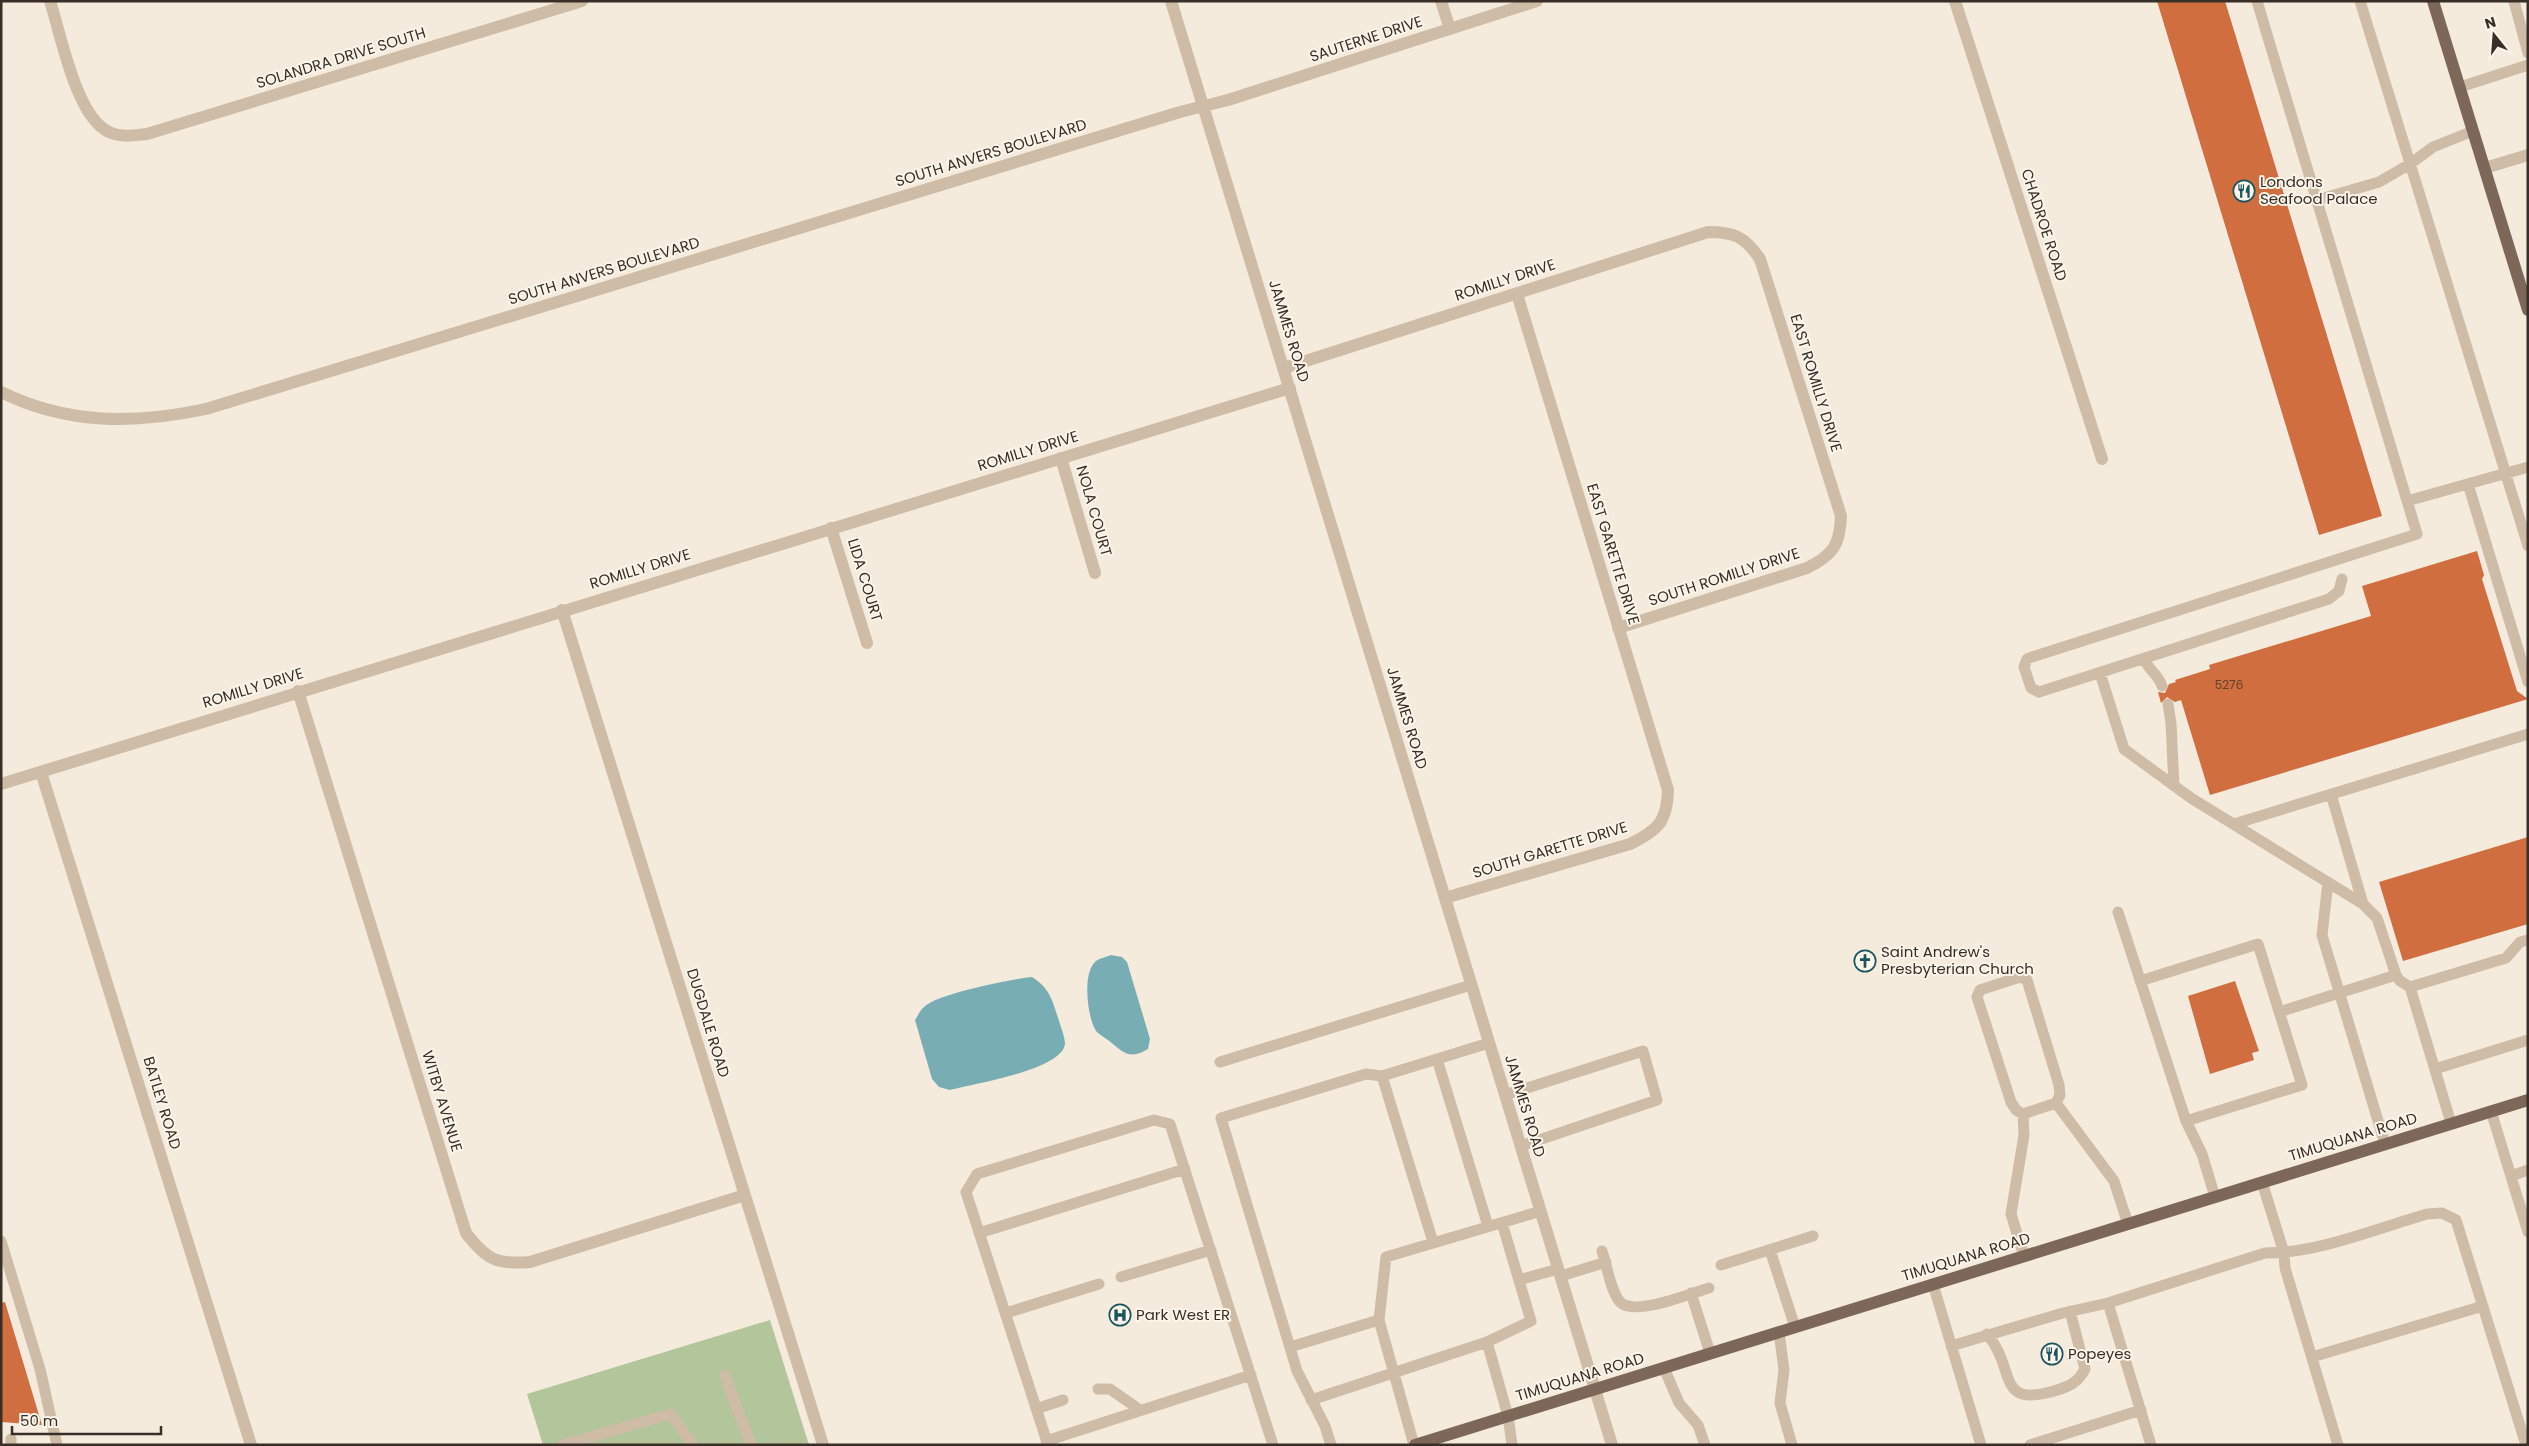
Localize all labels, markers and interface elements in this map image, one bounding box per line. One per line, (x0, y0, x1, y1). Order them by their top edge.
street label: SAUTERNE DRIVE (1307, 10, 1425, 67)
north arrow (2469, 10, 2519, 60)
text: N (2482, 11, 2498, 34)
street label: SOLANDRA DRIVE SOUTH (254, 22, 428, 93)
street label: SOUTH ANVERS BOULEVARD (893, 113, 1089, 192)
street label: CHADROE ROAD (2016, 166, 2073, 284)
place label: Londons Seafood Palace (2260, 171, 2378, 209)
restaurant icon: Londons Seafood Palace (2232, 179, 2256, 203)
street label: SOUTH ANVERS BOULEVARD (506, 231, 702, 310)
street label: ROMILLY DRIVE (1452, 253, 1558, 306)
street label: JAMMES ROAD (1264, 277, 1315, 385)
street label: EAST ROMILLY DRIVE (1785, 311, 1847, 454)
street label: ROMILLY DRIVE (975, 425, 1081, 476)
street label: NOLA COURT (1071, 463, 1117, 559)
street label: EAST GARETTE DRIVE (1582, 481, 1645, 627)
street label: LIDA COURT (843, 536, 888, 624)
street label: SOUTH ROMILLY DRIVE (1646, 542, 1802, 611)
street label: ROMILLY DRIVE (587, 543, 693, 594)
street label: ROMILLY DRIVE (200, 662, 306, 713)
street label: JAMMES ROAD (1382, 664, 1433, 772)
house number: 5276 (2215, 676, 2243, 693)
street label: SOUTH GARETTE DRIVE (1470, 816, 1630, 883)
place label: Saint Andrew's Presbyterian Church (1881, 941, 2034, 979)
church icon: Saint Andrew's Presbyterian Church (1853, 949, 1877, 973)
street label: DUGDALE ROAD (682, 966, 735, 1080)
street label: WITBY AVENUE (417, 1048, 468, 1154)
street label: JAMMES ROAD (1500, 1052, 1551, 1160)
street label: BATLEY ROAD (138, 1054, 187, 1152)
street label: TIMUQUANA ROAD (2286, 1107, 2420, 1166)
street label: TIMUQUANA ROAD (1899, 1227, 2033, 1286)
hospital icon: Park West ER (1108, 1303, 1132, 1327)
place label: Park West ER (1136, 1304, 1230, 1325)
restaurant icon: Popeyes (2040, 1342, 2064, 1366)
place label: Popeyes (2068, 1343, 2131, 1364)
street label: TIMUQUANA ROAD (1513, 1347, 1647, 1406)
scale bar (12, 1404, 161, 1436)
text: 50 m (20, 1410, 58, 1431)

